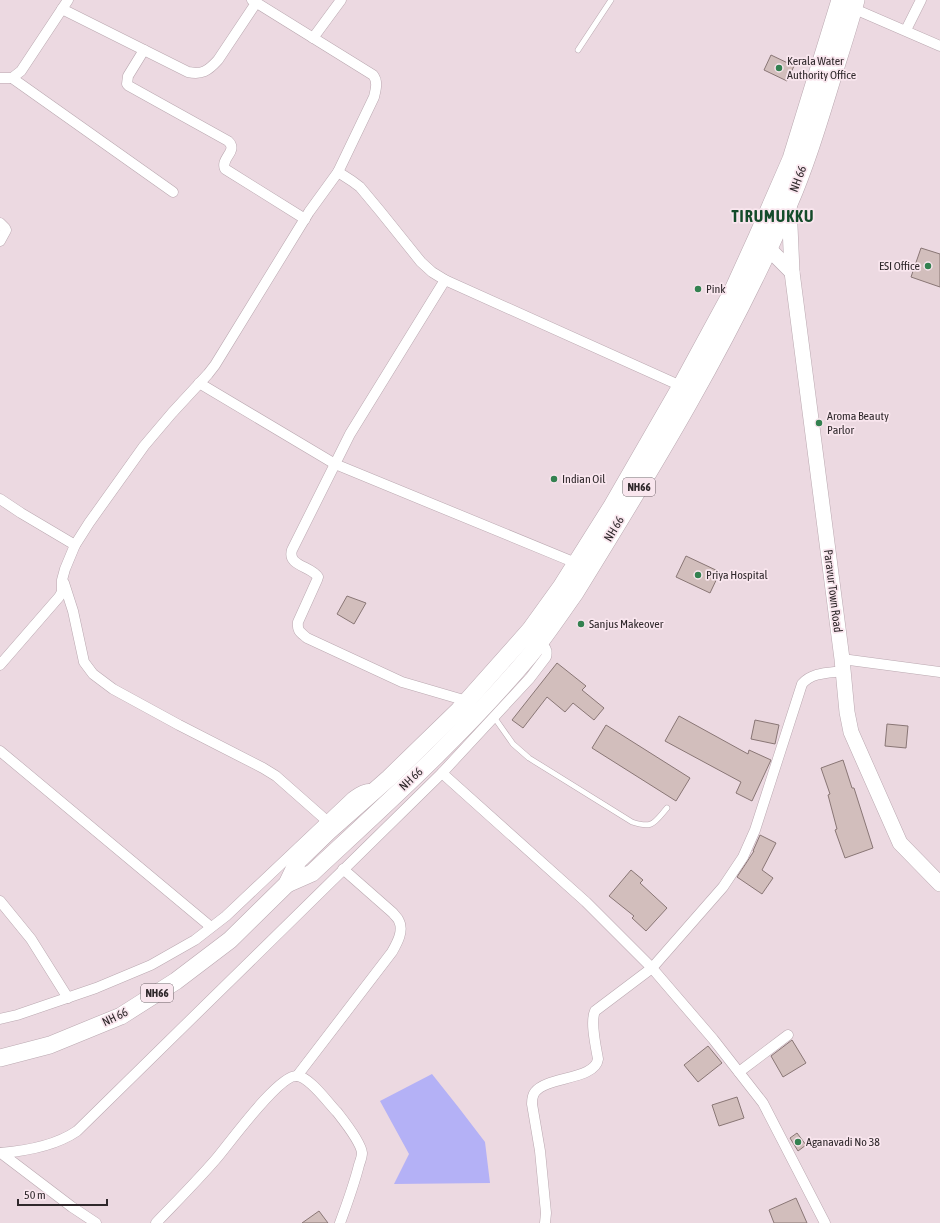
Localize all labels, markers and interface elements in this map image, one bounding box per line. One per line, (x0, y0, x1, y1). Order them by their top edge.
place label: Kerala Water Authority Office (787, 54, 856, 82)
marker: Kerala Water Authority Office (774, 63, 784, 73)
street label: NH 66 (787, 164, 809, 194)
district label: TIRUMUKKU (732, 207, 814, 225)
place label: ESI Office (879, 259, 920, 273)
marker: ESI Office (923, 261, 933, 271)
place label: Pink (706, 282, 726, 296)
marker: Pink (693, 284, 703, 294)
place label: Aroma Beauty Parlor (827, 409, 889, 437)
marker: Aroma Beauty Parlor (814, 418, 824, 428)
place label: Indian Oil (562, 472, 606, 486)
marker: Indian Oil (549, 474, 559, 484)
road number: NH66 (623, 478, 655, 496)
street label: NH 66 (601, 514, 627, 544)
street label: Paravur Town Road (821, 549, 845, 633)
place label: Priya Hospital (706, 568, 769, 582)
marker: Priya Hospital (693, 570, 703, 580)
place label: Sanjus Makeover (589, 617, 664, 631)
marker: Sanjus Makeover (576, 619, 586, 629)
street label: NH 66 (396, 764, 426, 793)
road number: NH66 (141, 984, 173, 1002)
street label: NH 66 (100, 1005, 131, 1029)
place label: Aganavadi No 38 (806, 1135, 880, 1149)
marker: Aganavadi No 38 (793, 1137, 803, 1147)
scale bar (18, 1181, 107, 1207)
text: 50 m (24, 1188, 46, 1202)

